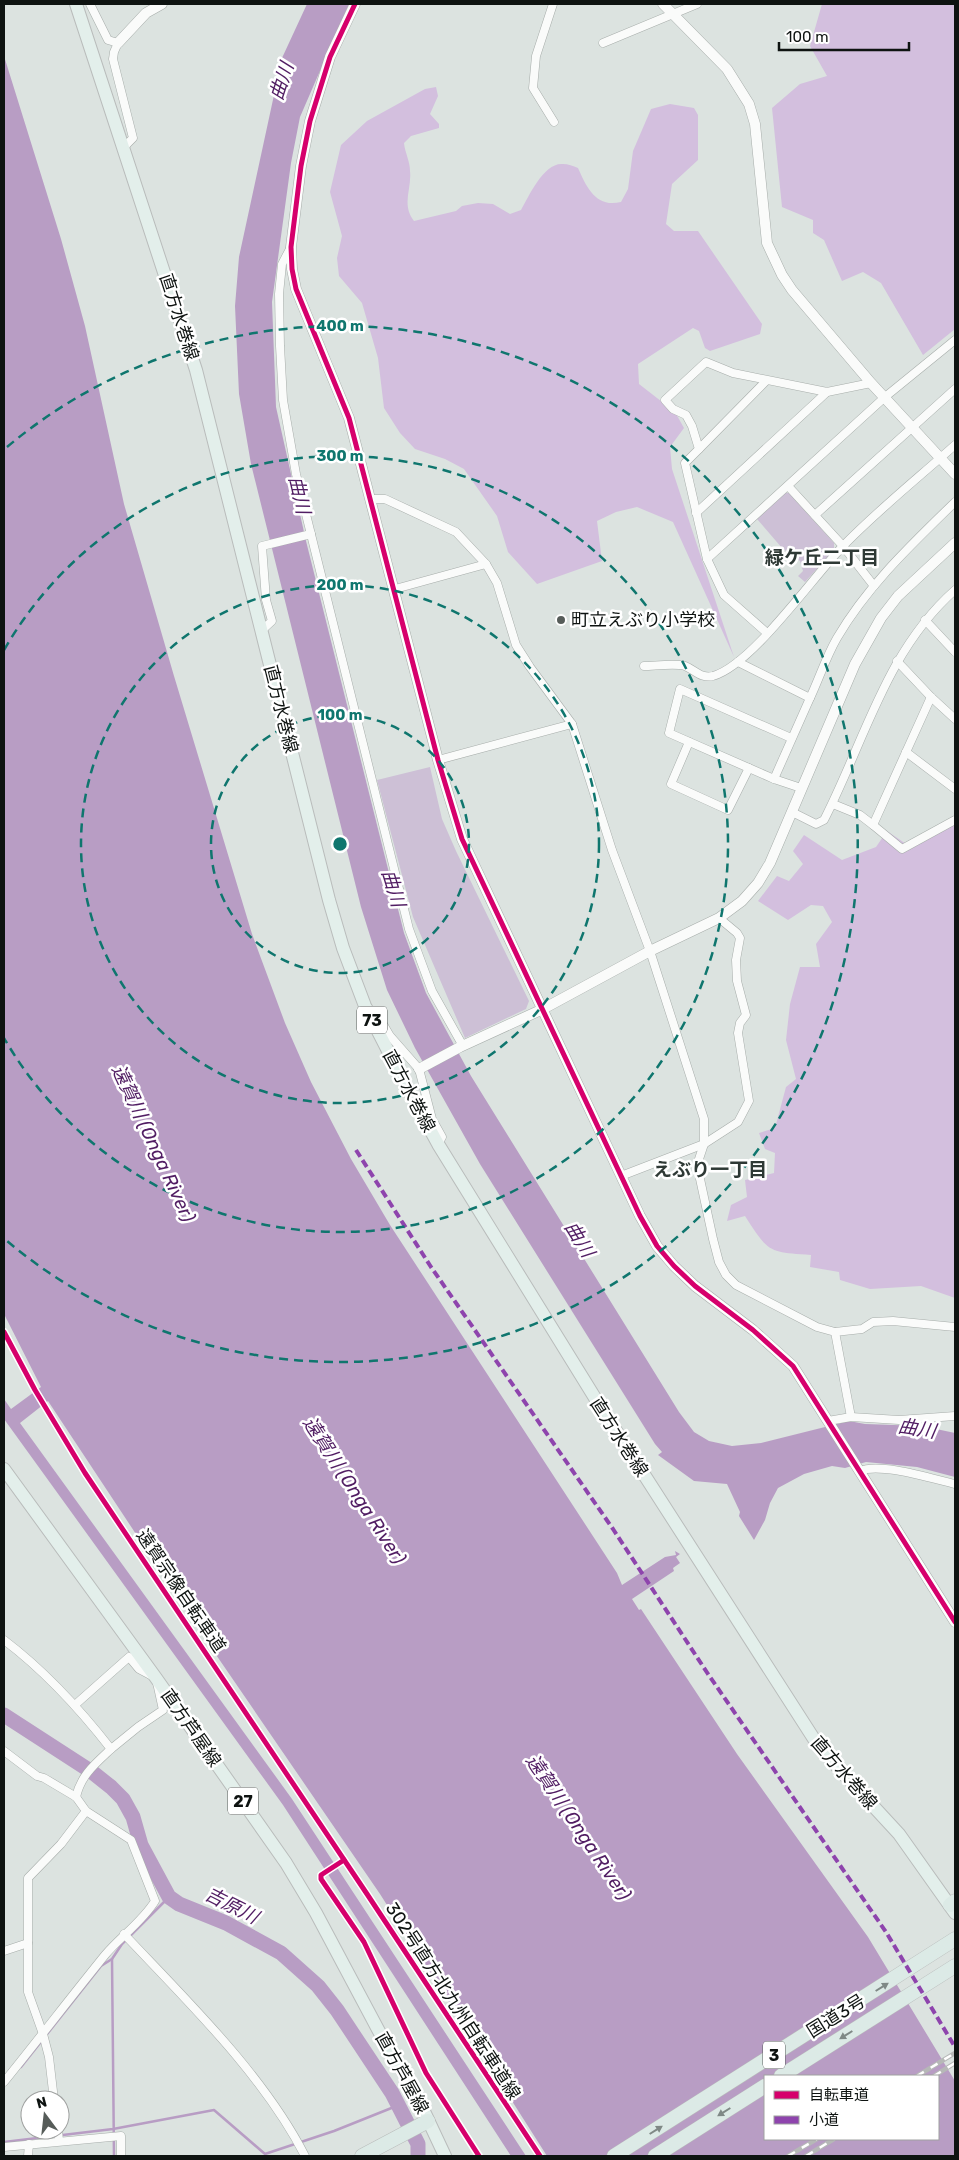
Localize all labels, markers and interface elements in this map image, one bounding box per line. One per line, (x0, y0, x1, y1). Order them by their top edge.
scale bar (779, 20, 909, 52)
text: 100 m (786, 28, 828, 46)
water label: 曲川 (265, 58, 299, 103)
street label: 直方水巻線 (155, 271, 203, 363)
text: 400 m (316, 317, 364, 335)
text: 300 m (316, 447, 364, 465)
water label: 曲川 (284, 474, 315, 518)
district label: 緑ケ丘二丁目 (765, 546, 879, 569)
text: 200 m (316, 576, 364, 594)
place label: 町立えぶり小学校 (571, 609, 715, 631)
marker: 町立えぶり小学校 (555, 614, 567, 626)
street label: 直方水巻線 (259, 663, 303, 755)
text: 100 m (318, 706, 362, 724)
centre of rings (331, 835, 349, 853)
water label: 曲川 (377, 867, 411, 912)
road number: 73 (357, 1006, 387, 1034)
street label: 直方水巻線 (378, 1046, 440, 1136)
water label: 遠賀川 (Onga River) (107, 1061, 200, 1226)
district label: えぶり一丁目 (653, 1158, 767, 1181)
water label: 曲川 (560, 1217, 600, 1263)
street label: 直方水巻線 (585, 1393, 653, 1481)
water label: 遠賀川 (Onga River) (298, 1412, 411, 1569)
water label: 曲川 (896, 1414, 939, 1443)
street label: 遠賀宗像自転車道 (132, 1525, 230, 1657)
street label: 直方芦屋線 (156, 1685, 226, 1771)
street label: 直方水巻線 (806, 1732, 882, 1814)
water label: 遠賀川 (Onga River) (521, 1750, 636, 1905)
road number: 27 (228, 1788, 258, 1814)
water label: 吉原川 (201, 1882, 264, 1930)
street label: 302号直方北九州自転車道線 (381, 1898, 525, 2104)
one-way arrow (875, 1982, 888, 1992)
street label: 国道3号 (803, 1989, 869, 2043)
street label: 直方芦屋線 (371, 2028, 433, 2118)
one-way arrow (840, 2030, 853, 2039)
road number: 3 (763, 2042, 785, 2068)
legend (764, 2075, 939, 2140)
text: 自転車道 (809, 2086, 869, 2104)
north arrow (20, 2090, 70, 2140)
text: N (35, 2093, 49, 2112)
one-way arrow (717, 2108, 731, 2117)
text: 小道 (809, 2111, 839, 2129)
one-way arrow (649, 2125, 662, 2135)

